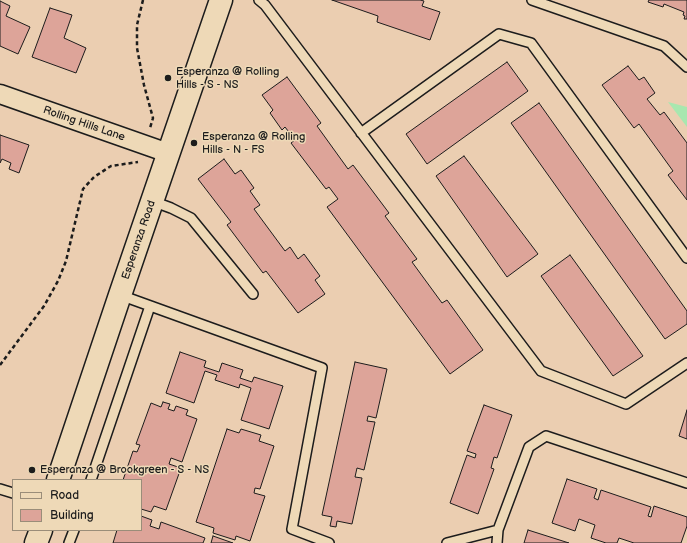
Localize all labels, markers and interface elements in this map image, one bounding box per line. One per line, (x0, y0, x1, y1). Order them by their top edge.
place label: Esperanza @ Rolling Hills - S - NS (176, 65, 279, 91)
marker: Esperanza @ Rolling Hills - S - NS (163, 73, 173, 83)
street label: Rolling Hills Lane (41, 104, 127, 144)
place label: Esperanza @ Rolling Hills - N - FS (202, 130, 305, 156)
marker: Esperanza @ Rolling Hills - N - FS (189, 138, 199, 148)
street label: Esperanza Road (119, 199, 159, 281)
place label: Esperanza @ Brookgreen - S - NS (40, 463, 209, 477)
marker: Esperanza @ Brookgreen - S - NS (27, 465, 37, 475)
legend (12, 479, 142, 531)
text: Road (50, 488, 79, 503)
text: Building (50, 508, 94, 523)

